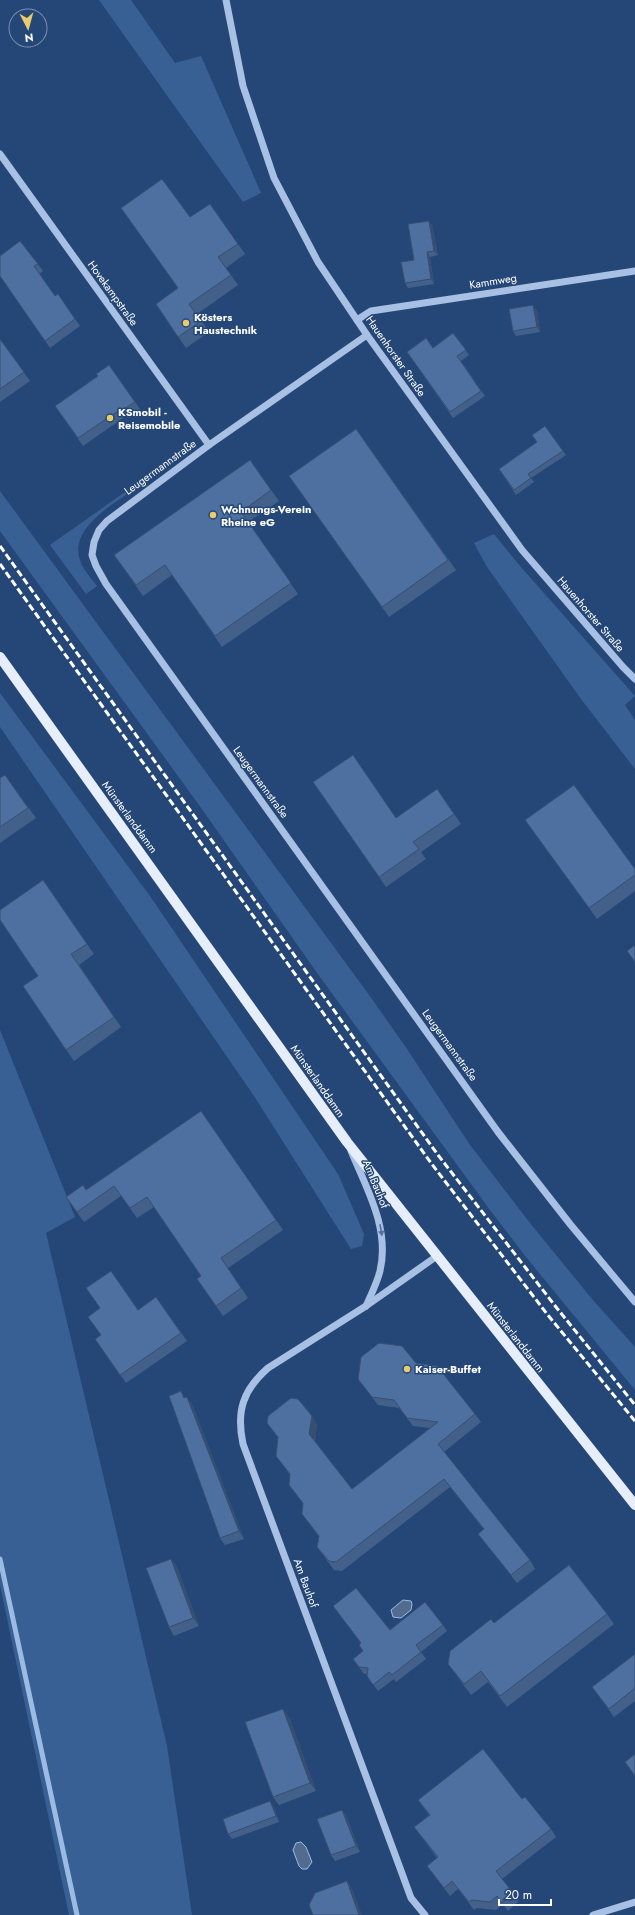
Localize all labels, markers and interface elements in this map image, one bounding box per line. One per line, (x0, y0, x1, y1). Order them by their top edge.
north arrow (8, 8, 48, 48)
text: N (24, 30, 34, 46)
street label: Hovekampstraße (84, 257, 142, 329)
street label: Kammweg (468, 269, 518, 293)
place label: Kösters Haustechnik (194, 309, 258, 338)
street label: Hauenhorster Straße (362, 312, 430, 400)
marker: Kösters Haustechnik (181, 318, 191, 328)
place label: KSmobil - Reisemobile (118, 404, 180, 433)
marker: KSmobil - Reisemobile (105, 413, 115, 423)
street label: Leugermannstraße (121, 435, 200, 499)
place label: Wohnungs-Verein Rheine eG (221, 501, 311, 530)
marker: Wohnungs-Verein Rheine eG (208, 510, 218, 520)
street label: Hauenhorster Straße (554, 573, 629, 655)
street label: Leugermannstraße (229, 743, 293, 822)
street label: Münsterlanddamm (98, 778, 162, 856)
street label: Leugermannstraße (418, 1006, 482, 1085)
street label: Münsterlanddamm (287, 1041, 349, 1121)
street label: Am Bauhof (359, 1157, 393, 1212)
one-way arrow (378, 1224, 384, 1236)
street label: Münsterlanddamm (483, 1298, 549, 1376)
place label: Kaiser-Buffet (415, 1361, 481, 1377)
marker: Kaiser-Buffet (402, 1364, 412, 1374)
street label: Am Bauhof (290, 1556, 323, 1611)
scale bar (499, 1881, 551, 1907)
text: 20 m (505, 1886, 532, 1904)

